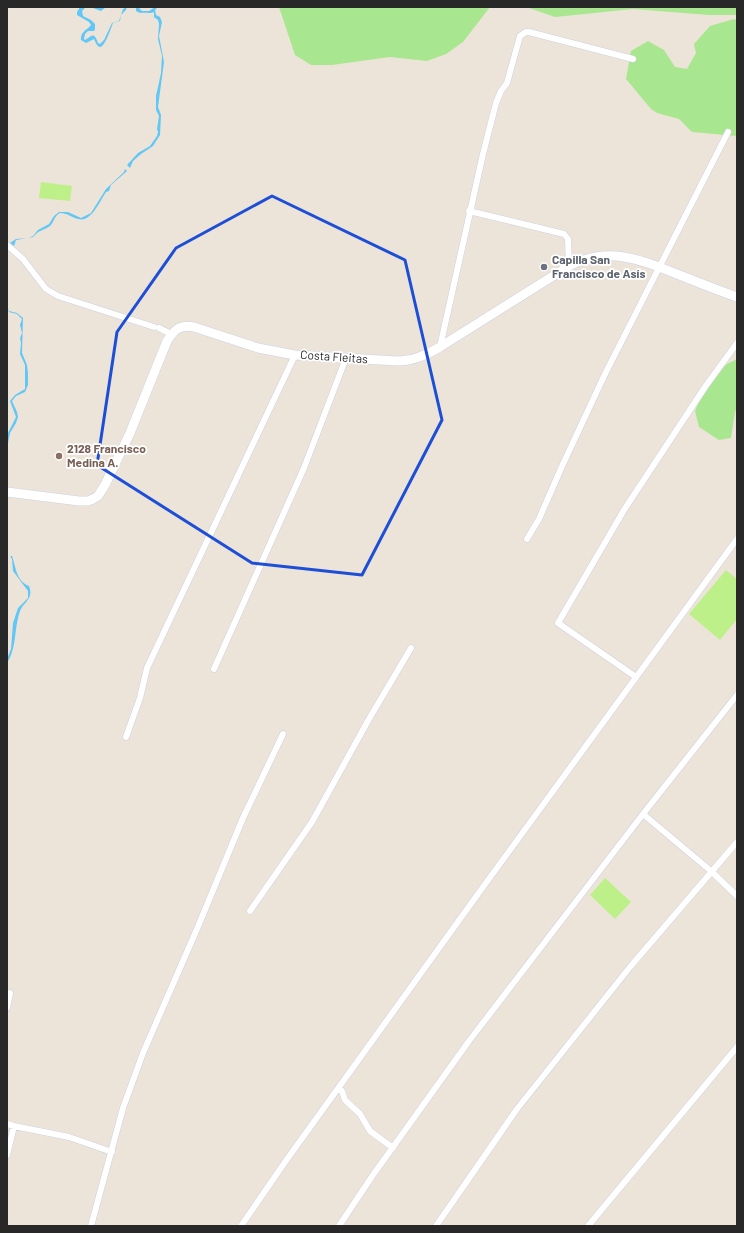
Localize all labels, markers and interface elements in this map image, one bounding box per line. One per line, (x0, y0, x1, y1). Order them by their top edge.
place label: Capilla San Francisco de Asís (552, 252, 645, 280)
marker: Capilla San Francisco de Asís (539, 262, 549, 272)
street label: Costa Fleitas (300, 347, 369, 365)
place label: 2128 Francisco Medina A. (67, 441, 146, 469)
marker: 2128 Francisco Medina A. (54, 451, 64, 461)

